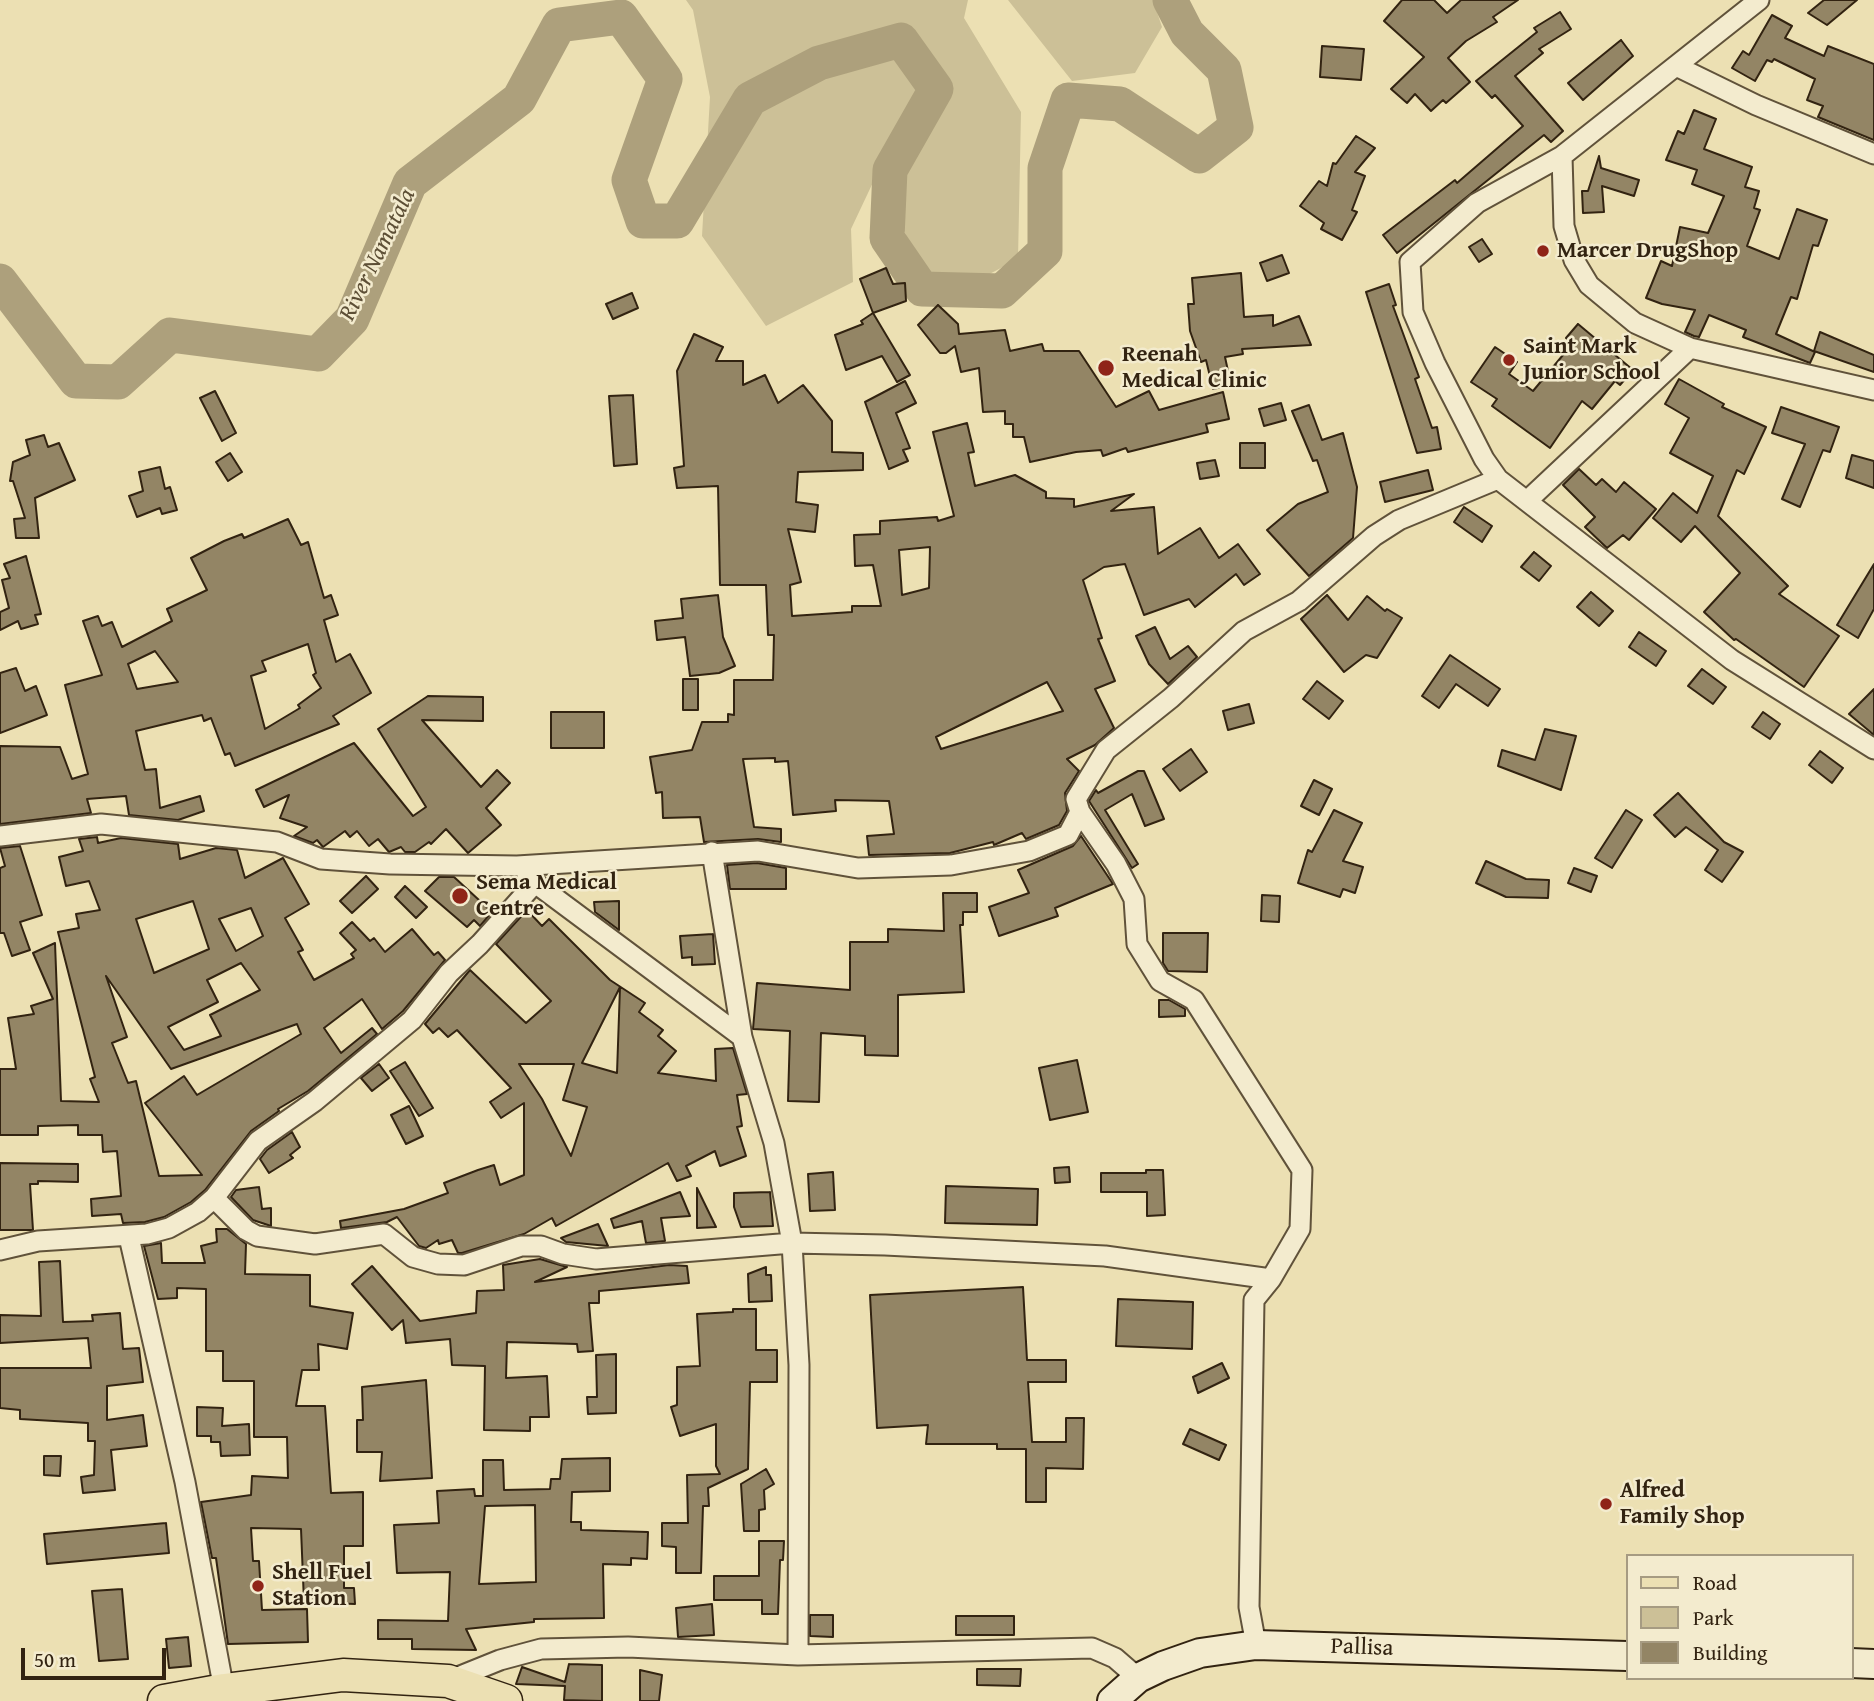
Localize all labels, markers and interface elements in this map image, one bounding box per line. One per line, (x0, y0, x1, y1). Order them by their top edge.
water label: River Namatala (334, 184, 422, 326)
place label: Marcer DrugShop (1557, 237, 1738, 265)
marker: Marcer DrugShop (1535, 243, 1551, 259)
place label: Saint Mark Junior School (1523, 333, 1660, 387)
place label: Reenah Medical Clinic (1122, 341, 1267, 395)
marker: Saint Mark Junior School (1501, 352, 1517, 368)
marker: Reenah Medical Clinic (1096, 358, 1116, 378)
place label: Sema Medical Centre (476, 869, 617, 923)
marker: Sema Medical Centre (450, 886, 470, 906)
place label: Alfred Family Shop (1620, 1477, 1745, 1531)
marker: Alfred Family Shop (1598, 1496, 1614, 1512)
legend (1626, 1554, 1853, 1680)
place label: Shell Fuel Station (272, 1559, 372, 1613)
text: Road (1693, 1567, 1737, 1598)
marker: Shell Fuel Station (250, 1578, 266, 1594)
text: Park (1693, 1602, 1734, 1633)
street label: Pallisa (1330, 1633, 1394, 1663)
scale bar (24, 1634, 170, 1678)
text: Building (1693, 1637, 1767, 1668)
text: 50 m (34, 1644, 76, 1675)

